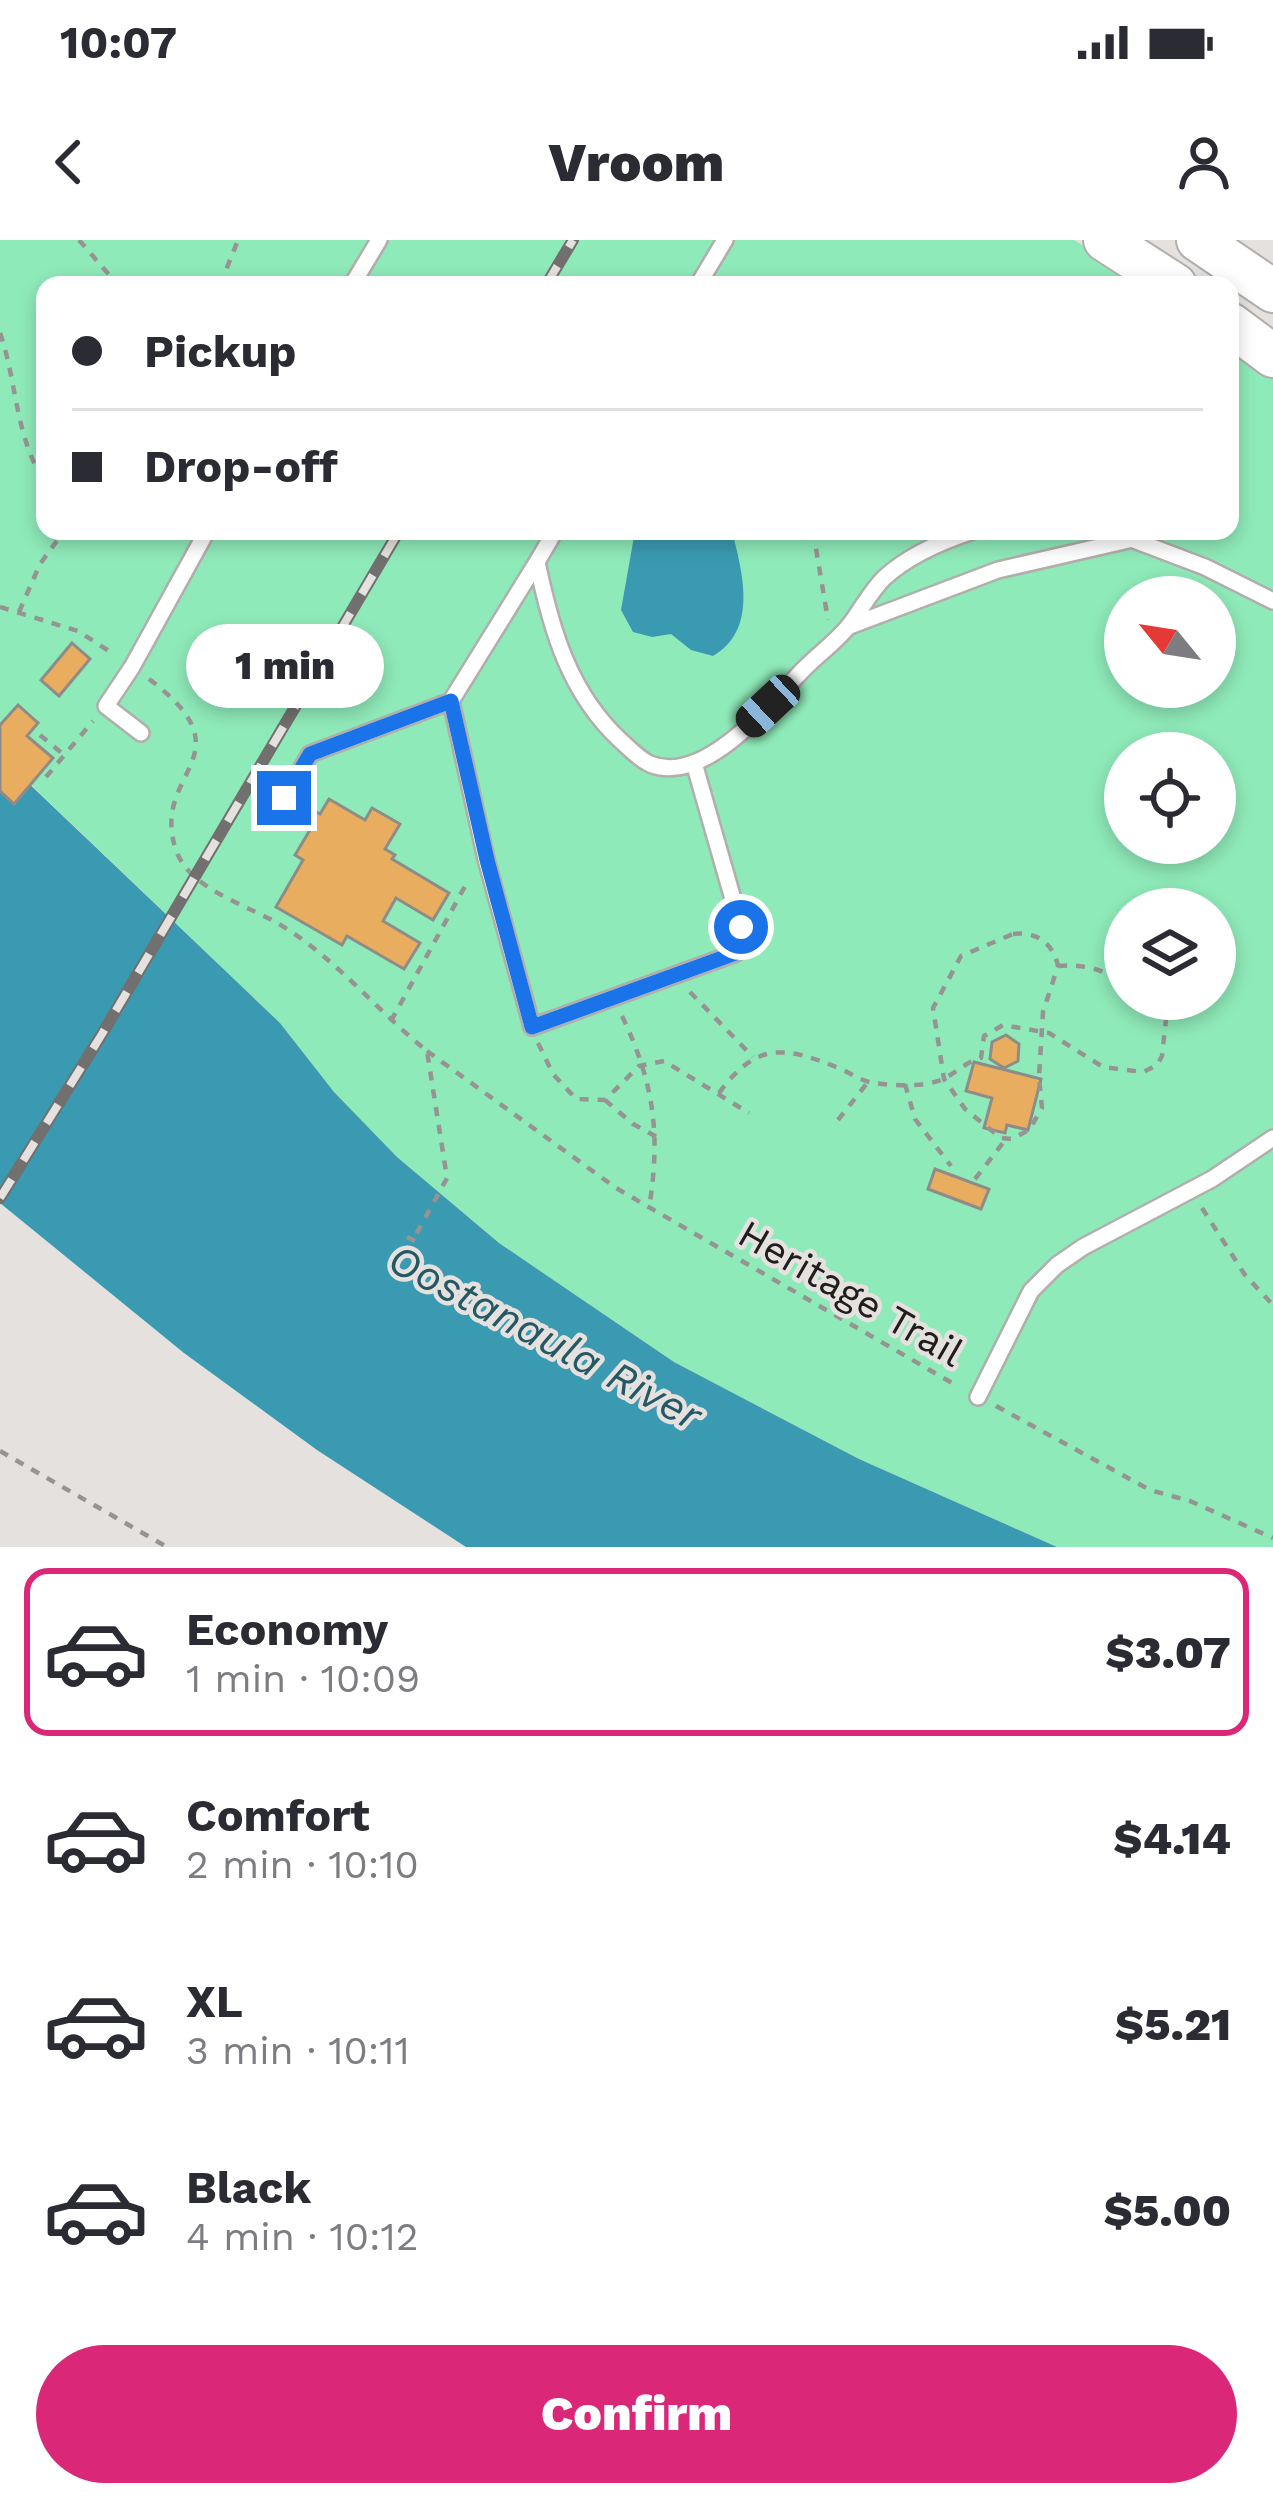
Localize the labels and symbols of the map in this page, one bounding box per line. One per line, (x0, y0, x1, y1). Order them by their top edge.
north arrow (1104, 576, 1236, 708)
callout: 1 min (185, 624, 383, 708)
car (729, 668, 807, 744)
route end (257, 771, 311, 825)
route start (714, 900, 768, 954)
street label: Heritage Trail (731, 1211, 971, 1375)
water label: Oostanaula River (380, 1234, 712, 1441)

